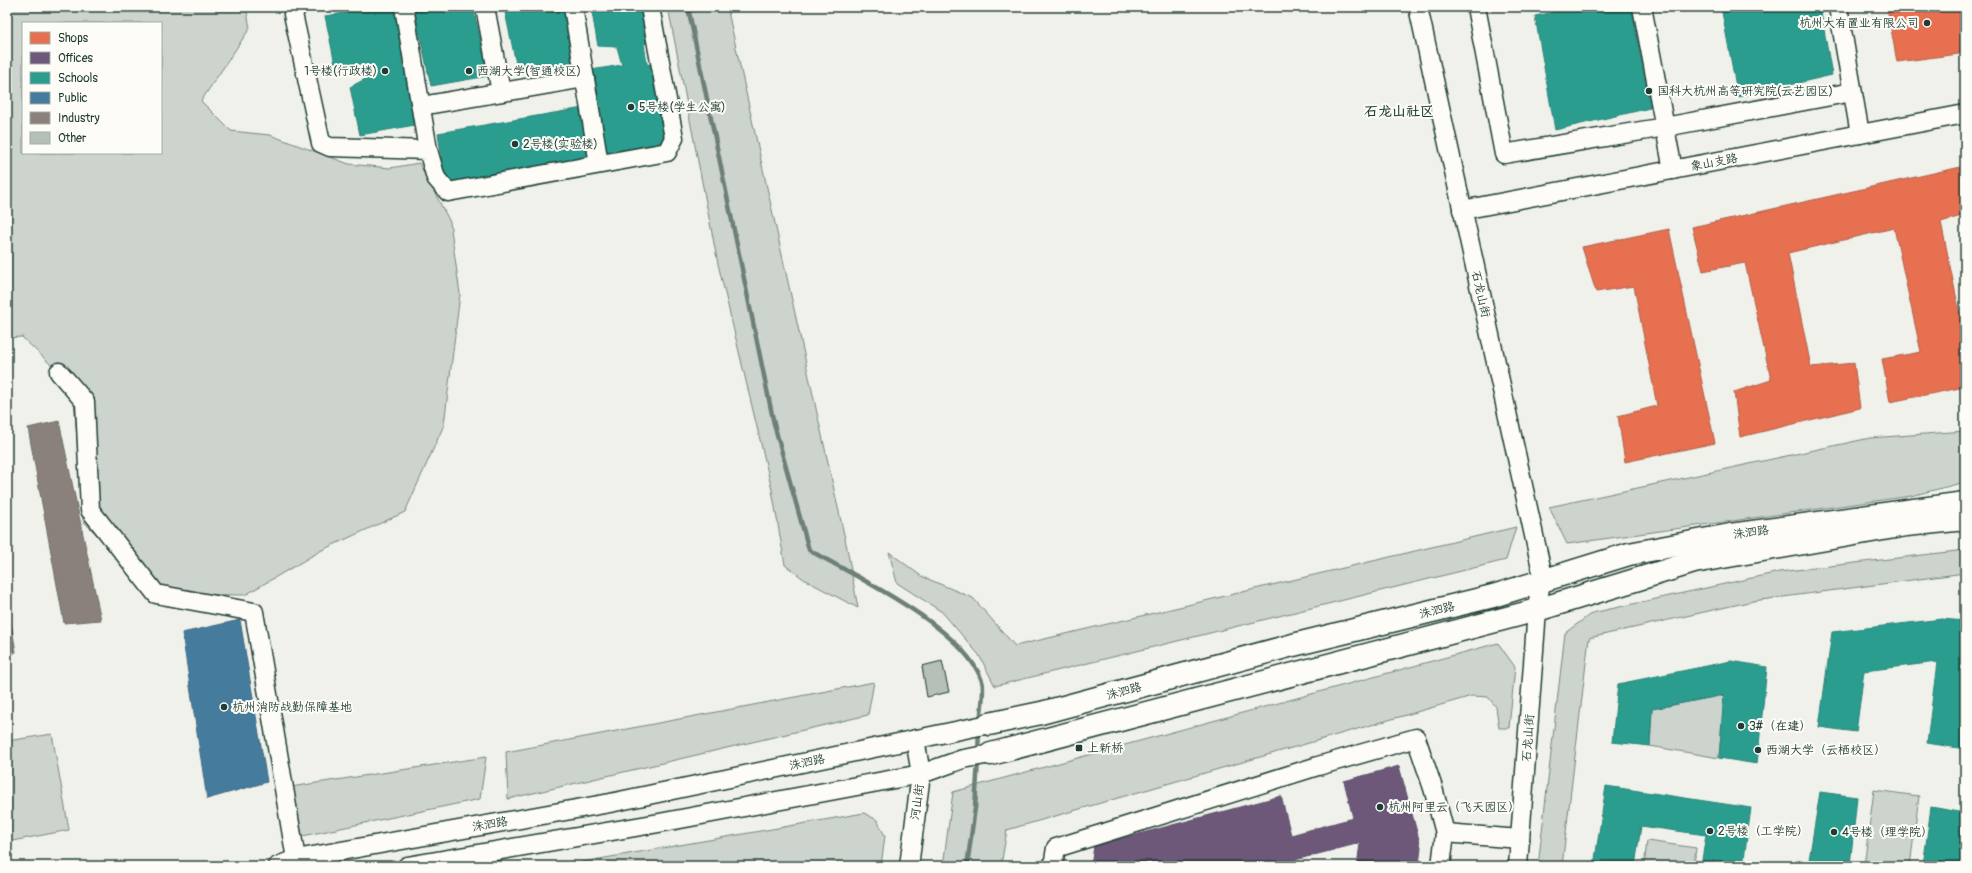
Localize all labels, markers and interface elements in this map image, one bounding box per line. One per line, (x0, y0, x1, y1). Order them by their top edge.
place label: 杭州大有置业有限公司 (1799, 16, 1919, 31)
marker: 杭州大有置业有限公司 (1922, 18, 1932, 28)
legend (22, 22, 162, 154)
text: Shops (58, 31, 89, 46)
text: Offices (58, 51, 94, 66)
place label: 1号楼(行政楼) (304, 64, 377, 79)
place label: 西湖大学(智通校区) (477, 64, 581, 79)
marker: 1号楼(行政楼) (380, 66, 390, 76)
marker: 西湖大学(智通校区) (464, 66, 474, 76)
text: Schools (58, 71, 98, 86)
place label: 国科大杭州高等研究院(云艺园区) (1657, 84, 1833, 99)
marker: 国科大杭州高等研究院(云艺园区) (1644, 86, 1654, 96)
text: Public (58, 91, 88, 106)
place label: 5号楼(学生公寓) (639, 100, 726, 115)
marker: 5号楼(学生公寓) (626, 102, 636, 112)
district label: 石龙山社区 (1364, 103, 1434, 120)
text: Industry (58, 111, 100, 126)
text: Other (58, 131, 87, 146)
place label: 2号楼(实验楼) (523, 137, 598, 152)
marker: 2号楼(实验楼) (510, 139, 520, 149)
street label: 象山支路 (1689, 151, 1739, 174)
street label: 石龙山街 (1468, 269, 1493, 319)
street label: 洙泗路 (1732, 523, 1770, 542)
street label: 洙泗路 (1418, 599, 1456, 622)
street label: 洙泗路 (1105, 680, 1143, 703)
place label: 杭州消防战勤保障基地 (232, 700, 352, 715)
marker: 杭州消防战勤保障基地 (219, 702, 229, 712)
street label: 石龙山街 (1519, 714, 1538, 763)
place label: 3#（在建） (1749, 719, 1811, 734)
marker: 3#（在建） (1736, 721, 1746, 731)
place label: 上新桥 (1087, 741, 1124, 756)
marker: 上新桥 (1074, 743, 1084, 753)
place label: 西湖大学（云栖校区） (1766, 743, 1886, 758)
marker: 西湖大学（云栖校区） (1753, 745, 1763, 755)
street label: 洙泗路 (788, 751, 826, 774)
street label: 河山街 (908, 783, 927, 821)
place label: 杭州阿里云（飞天园区） (1388, 800, 1520, 815)
marker: 杭州阿里云（飞天园区） (1375, 802, 1385, 812)
street label: 洙泗路 (471, 814, 509, 835)
place label: 2号楼（工学院） (1718, 824, 1809, 839)
place label: 4号楼（理学院） (1842, 825, 1933, 840)
marker: 2号楼（工学院） (1705, 826, 1715, 836)
marker: 4号楼（理学院） (1829, 827, 1839, 837)

